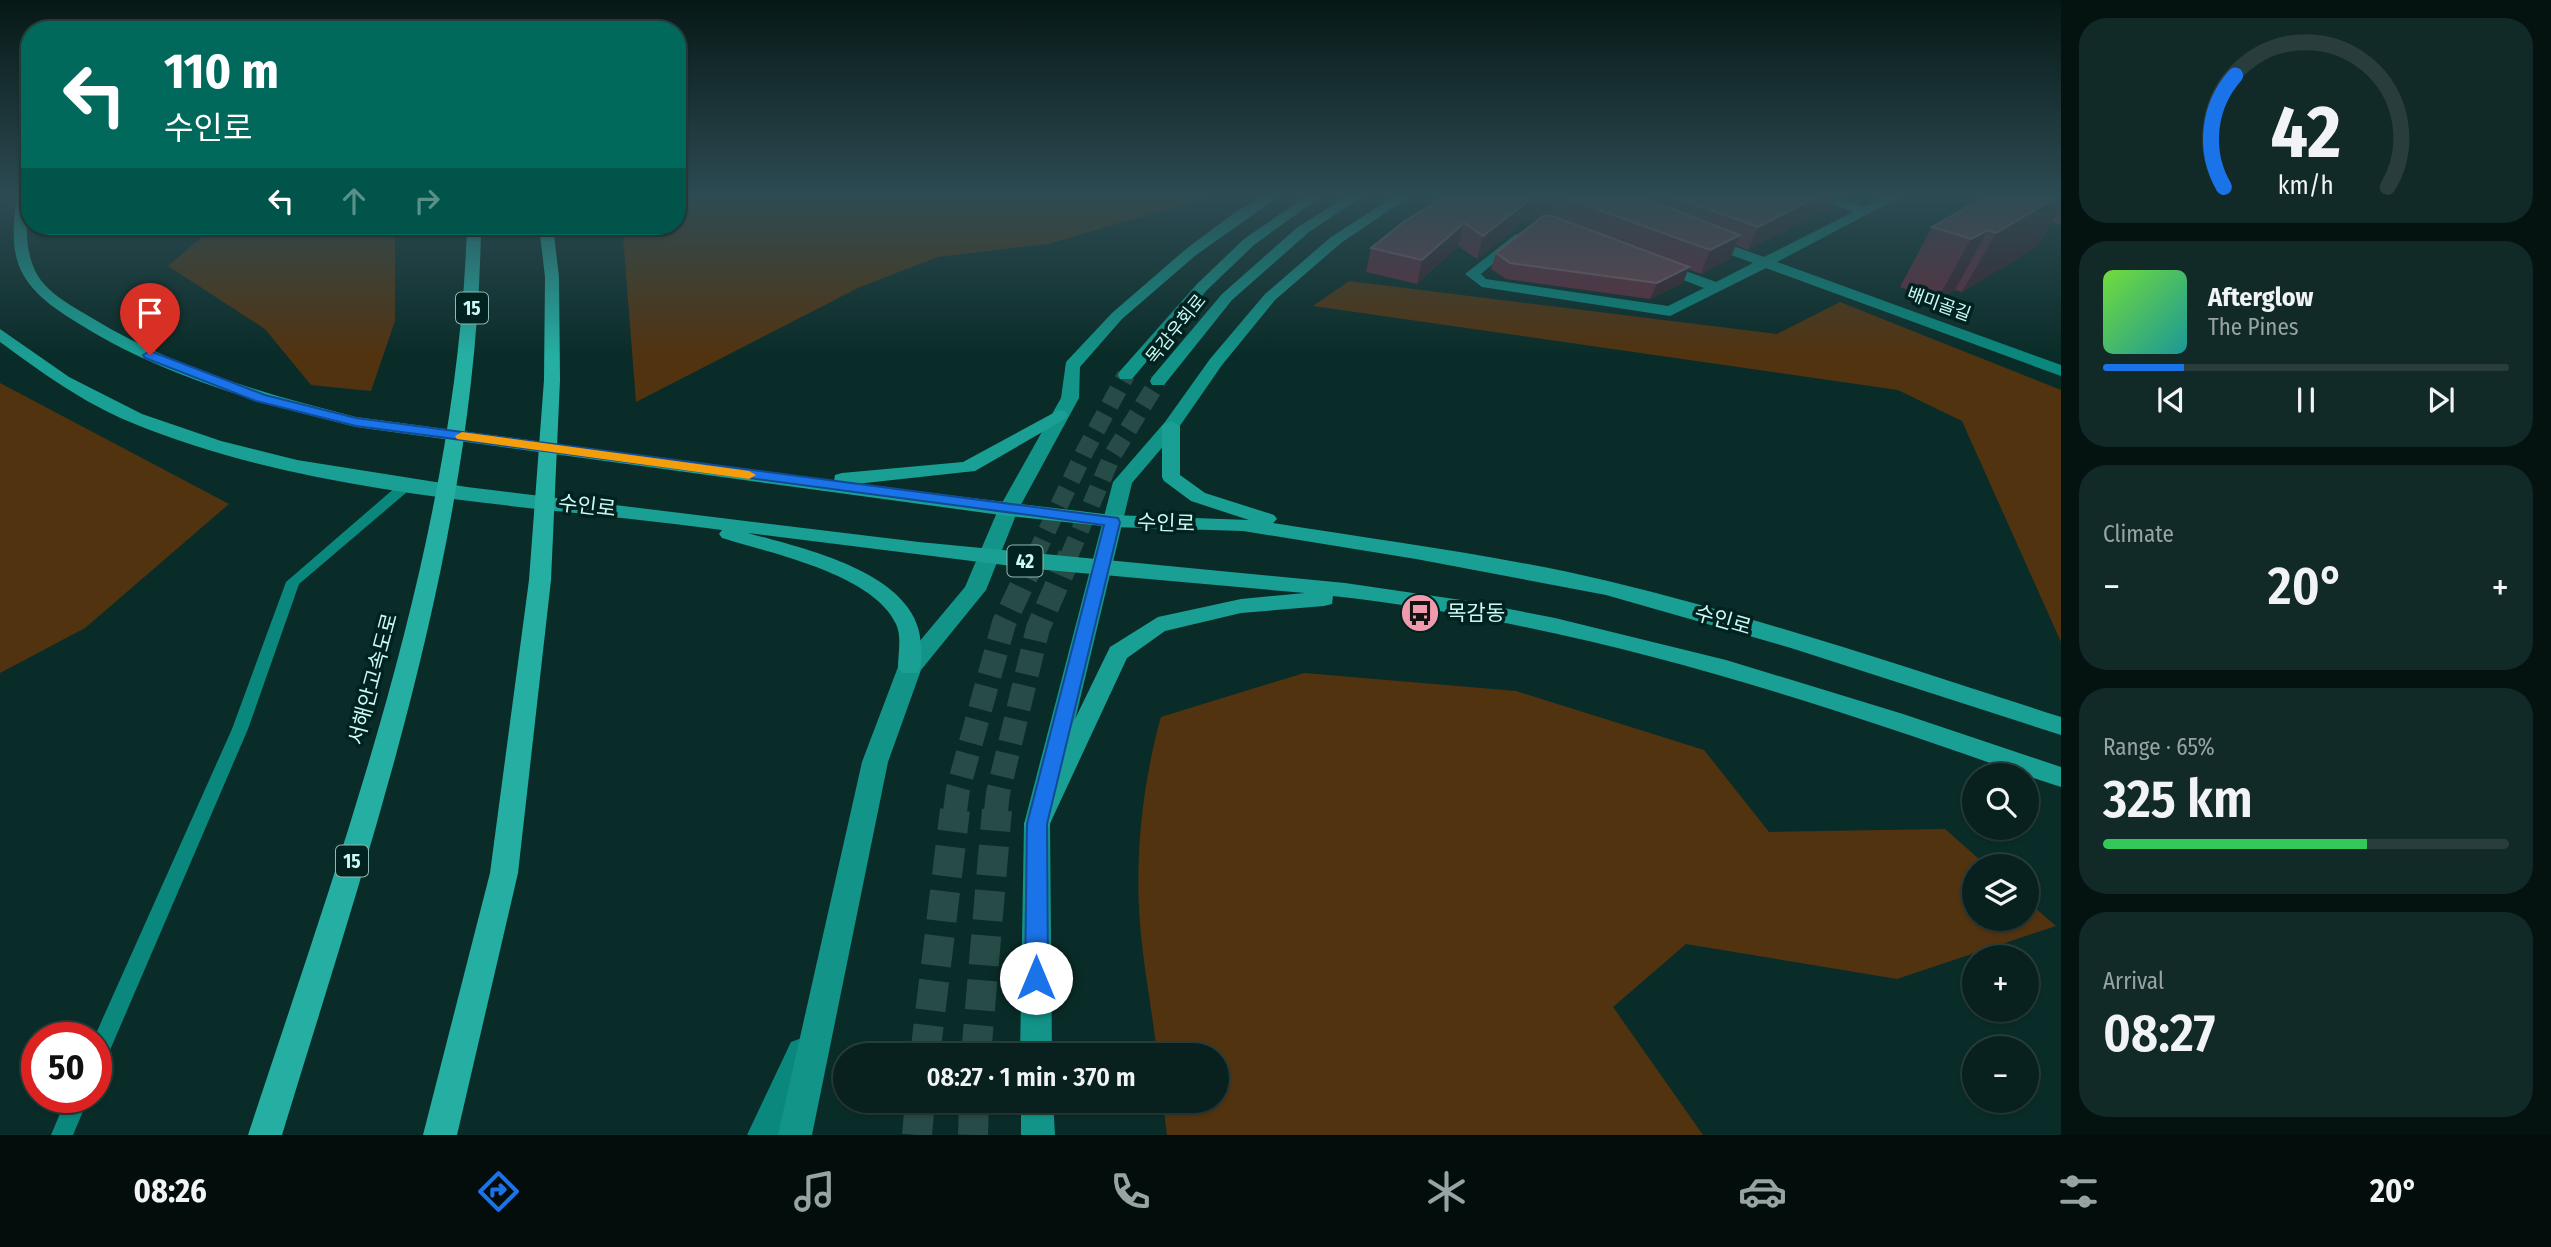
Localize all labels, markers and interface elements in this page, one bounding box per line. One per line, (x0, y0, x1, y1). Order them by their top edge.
text: 110 m (164, 42, 279, 101)
icon: left (49, 49, 140, 140)
text: 42 (2271, 89, 2341, 176)
text: 수인로 (164, 109, 252, 147)
text: km/h (2278, 171, 2334, 201)
icon: left (262, 182, 300, 220)
icon: ahead (335, 182, 373, 220)
icon: right (408, 182, 446, 220)
street label: 배미골길 (1904, 282, 1974, 326)
text: Afterglow (2208, 282, 2313, 313)
pin (120, 283, 180, 355)
street label: 목감우회로 (1141, 290, 1211, 368)
road number: 15 (456, 292, 488, 324)
icon: arrive (131, 294, 169, 332)
text: The Pines (2208, 313, 2299, 341)
icon: previous (2152, 381, 2190, 419)
icon: pause (2287, 381, 2325, 419)
icon: next (2422, 381, 2460, 419)
street label: 수인로 (557, 490, 617, 522)
street label: 수인로 (1137, 509, 1195, 537)
text: Climate (2103, 520, 2174, 548)
road number: 42 (1007, 546, 1042, 576)
text: 20° (2268, 555, 2344, 618)
text: − (2103, 564, 2120, 610)
text: + (2492, 564, 2509, 610)
bus stop icon: 목감동 (1399, 592, 1441, 634)
place label: 목감동 (1447, 600, 1505, 626)
street label: 수인로 (1692, 600, 1754, 640)
street label: 서해안고속도로 (343, 610, 403, 748)
text: Range · 65% (2103, 733, 2215, 761)
map controls (1962, 763, 2039, 1113)
button: search (1962, 763, 2039, 840)
text: 325 km (2103, 768, 2253, 831)
road number: 15 (336, 846, 368, 876)
button: layers (1962, 854, 2039, 931)
position arrow (999, 941, 1073, 1015)
button: + (1962, 945, 2039, 1022)
text: Arrival (2103, 967, 2164, 995)
text: 08:27 (2103, 1002, 2215, 1065)
speed limit sign: 50 (21, 1022, 112, 1113)
button: − (1962, 1036, 2039, 1113)
text: 08:27 · 1 min · 370 m (926, 1062, 1136, 1093)
icon: directions (474, 1167, 523, 1216)
icon: music (790, 1167, 839, 1216)
icon: phone (1106, 1167, 1155, 1216)
icon: climate (1422, 1167, 1471, 1216)
icon: car (1738, 1167, 1787, 1216)
icon: filters (2054, 1167, 2103, 1216)
text: 08:26 (134, 1172, 207, 1210)
text: 20° (2370, 1172, 2417, 1210)

